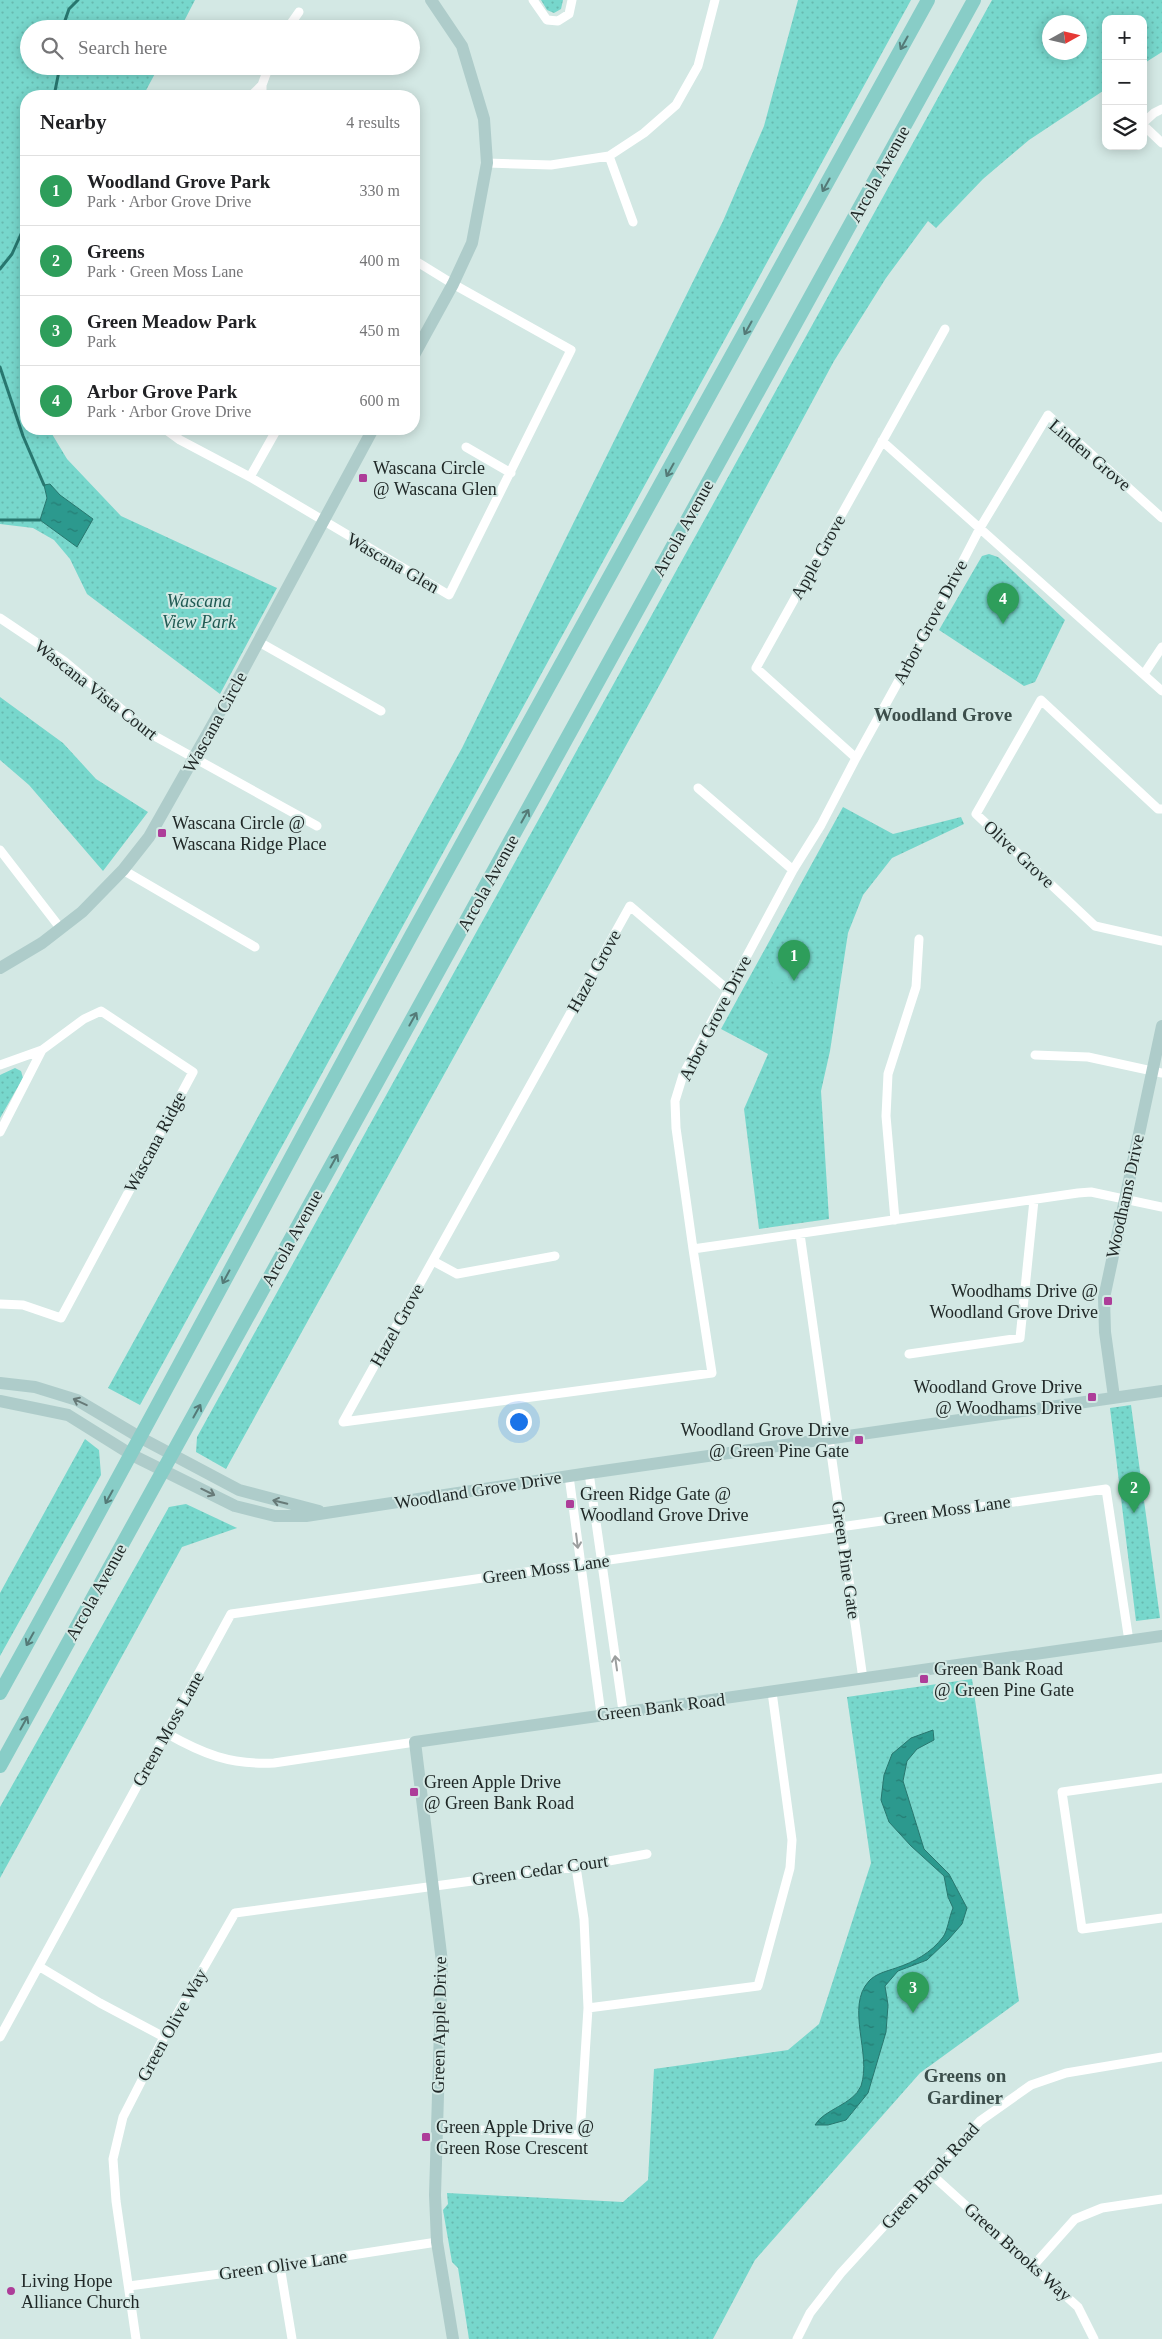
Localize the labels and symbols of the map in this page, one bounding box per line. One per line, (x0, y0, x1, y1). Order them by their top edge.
north arrow (1042, 15, 1087, 60)
one-way arrow (899, 35, 909, 50)
street label: Arcola Avenue (844, 122, 914, 226)
one-way arrow (821, 178, 831, 192)
one-way arrow (743, 320, 753, 335)
street label: Linden Grove (1045, 415, 1135, 495)
place label: Wascana Circle @ Wascana Glen (373, 458, 497, 499)
one-way arrow (664, 462, 674, 477)
marker: Wascana Circle @ Wascana Glen (357, 472, 369, 484)
street label: Arcola Avenue (648, 476, 718, 580)
street label: Apple Grove (787, 511, 849, 603)
street label: Wascana Glen (343, 529, 443, 597)
street label: Arbor Grove Drive (889, 556, 971, 688)
pin: 4 (987, 583, 1019, 624)
park label: Wascana View Park (162, 591, 237, 632)
street label: Wascana Vista Court (31, 636, 161, 744)
street label: Wascana Circle (179, 668, 251, 776)
district label: Woodland Grove (874, 704, 1012, 725)
one-way arrow (520, 808, 530, 823)
place label: Wascana Circle @ Wascana Ridge Place (172, 813, 327, 854)
street label: Olive Grove (979, 816, 1059, 892)
marker: Wascana Circle @ Wascana Ridge Place (156, 827, 168, 839)
street label: Arcola Avenue (453, 831, 523, 935)
street label: Hazel Grove (563, 926, 625, 1016)
pin: 1 (778, 940, 810, 981)
street label: Arbor Grove Drive (675, 952, 755, 1084)
one-way arrow (408, 1013, 418, 1027)
street label: Wascana Ridge (120, 1088, 190, 1196)
street label: Woodhams Drive (1102, 1132, 1148, 1260)
one-way arrow (329, 1154, 339, 1169)
street label: Arcola Avenue (257, 1186, 327, 1290)
one-way arrow (221, 1269, 230, 1284)
street label: Hazel Grove (366, 1280, 428, 1370)
place label: Woodhams Drive @ Woodland Grove Drive (929, 1281, 1098, 1322)
marker: Woodhams Drive @ Woodland Grove Drive (1102, 1295, 1114, 1307)
place label: Woodland Grove Drive @ Woodhams Drive (913, 1377, 1082, 1418)
marker: Woodland Grove Drive @ Woodhams Drive (1086, 1391, 1098, 1403)
one-way arrow (73, 1396, 88, 1406)
one-way arrow (192, 1404, 202, 1419)
your location (506, 1409, 532, 1435)
place label: Woodland Grove Drive @ Green Pine Gate (680, 1420, 849, 1461)
marker: Woodland Grove Drive @ Green Pine Gate (853, 1434, 865, 1446)
street label: Woodland Grove Drive (393, 1467, 563, 1513)
pin: 2 (1118, 1472, 1150, 1513)
place label: Green Ridge Gate @ Woodland Grove Drive (580, 1484, 749, 1525)
one-way arrow (200, 1488, 215, 1497)
one-way arrow (103, 1490, 113, 1504)
street label: Green Moss Lane (882, 1491, 1012, 1529)
one-way arrow (273, 1497, 289, 1506)
marker: Green Ridge Gate @ Woodland Grove Drive (564, 1498, 576, 1510)
street label: Green Pine Gate (828, 1500, 864, 1620)
one-way arrow (572, 1533, 582, 1549)
street label: Arcola Avenue (61, 1540, 131, 1644)
street label: Green Moss Lane (481, 1550, 611, 1588)
one-way arrow (24, 1632, 34, 1646)
one-way arrow (610, 1656, 620, 1672)
place label: Green Bank Road @ Green Pine Gate (934, 1659, 1074, 1700)
street label: Green Moss Lane (128, 1668, 208, 1790)
marker: Green Bank Road @ Green Pine Gate (918, 1673, 930, 1685)
street label: Green Bank Road (596, 1689, 726, 1725)
one-way arrow (19, 1716, 29, 1731)
place label: Green Apple Drive @ Green Bank Road (424, 1772, 574, 1813)
marker: Green Apple Drive @ Green Bank Road (408, 1786, 420, 1798)
street label: Green Cedar Court (471, 1851, 609, 1889)
street label: Green Apple Drive (428, 1956, 450, 2094)
street label: Green Olive Way (133, 1965, 211, 2085)
pin: 3 (897, 1972, 929, 2013)
district label: Greens on Gardiner (924, 2065, 1007, 2108)
place label: Green Apple Drive @ Green Rose Crescent (436, 2117, 594, 2158)
street label: Green Brook Road (877, 2119, 983, 2233)
marker: Green Apple Drive @ Green Rose Crescent (420, 2131, 432, 2143)
street label: Green Brooks Way (960, 2199, 1076, 2305)
street label: Green Olive Lane (218, 2246, 348, 2284)
place label: Living Hope Alliance Church (21, 2271, 139, 2312)
marker: Living Hope Alliance Church (5, 2285, 17, 2297)

